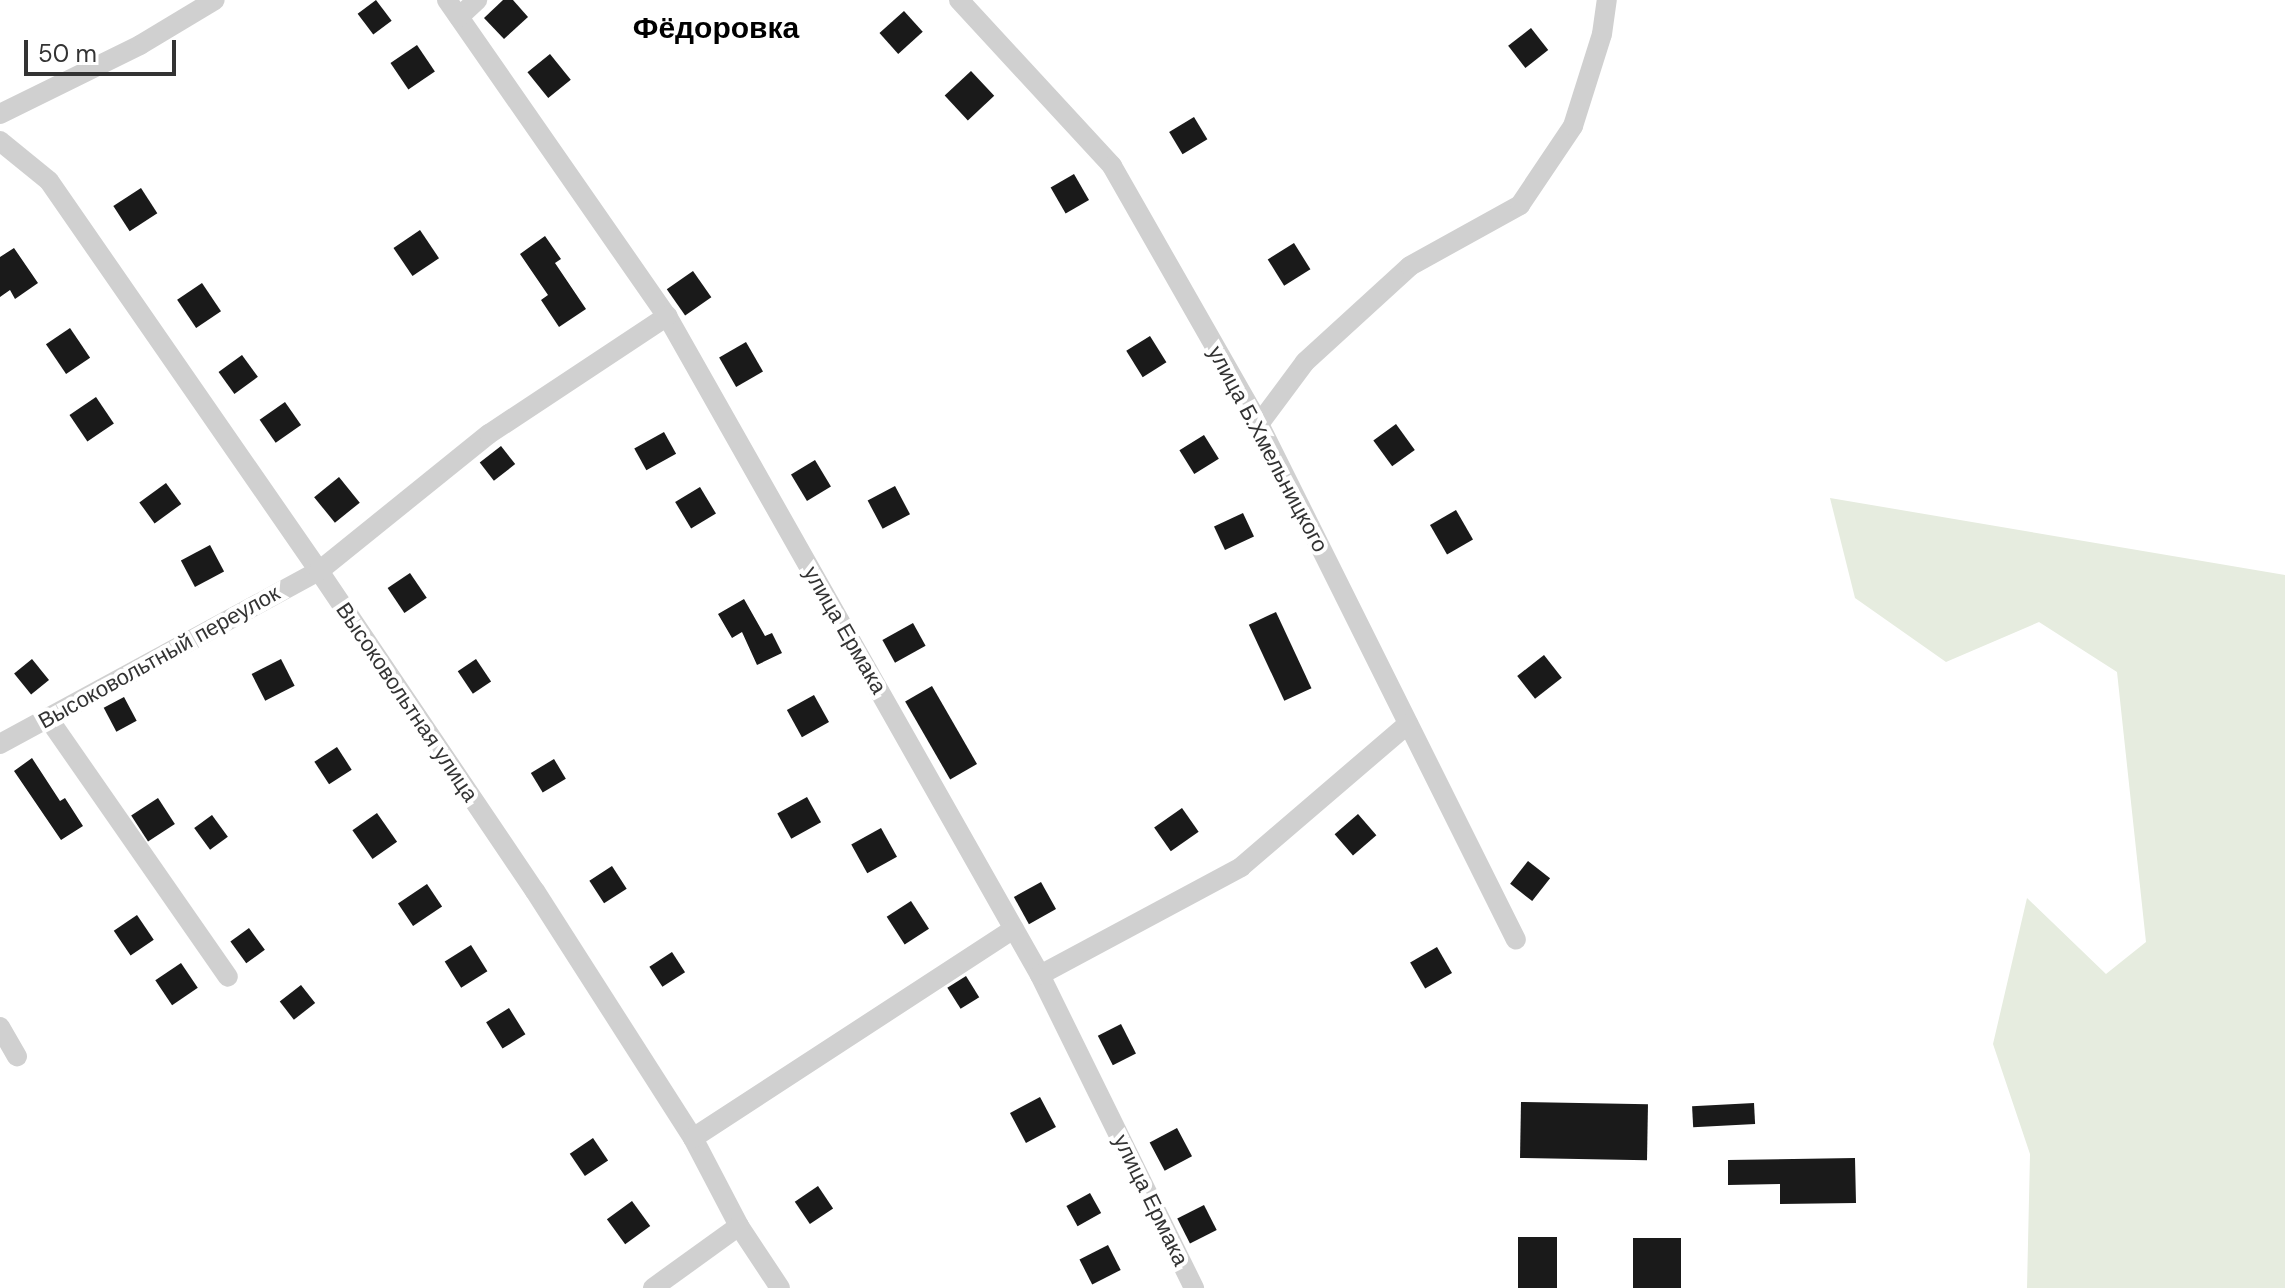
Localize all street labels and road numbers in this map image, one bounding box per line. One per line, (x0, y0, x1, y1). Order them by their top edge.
street label: улица Б.Хмельницкого (1202, 341, 1334, 557)
street label: улица Ермака (798, 562, 892, 698)
street label: Высоковольтный переулок (34, 580, 284, 734)
street label: Высоковольтная улица (330, 597, 484, 807)
street label: улица Ермака (1108, 1130, 1194, 1270)

